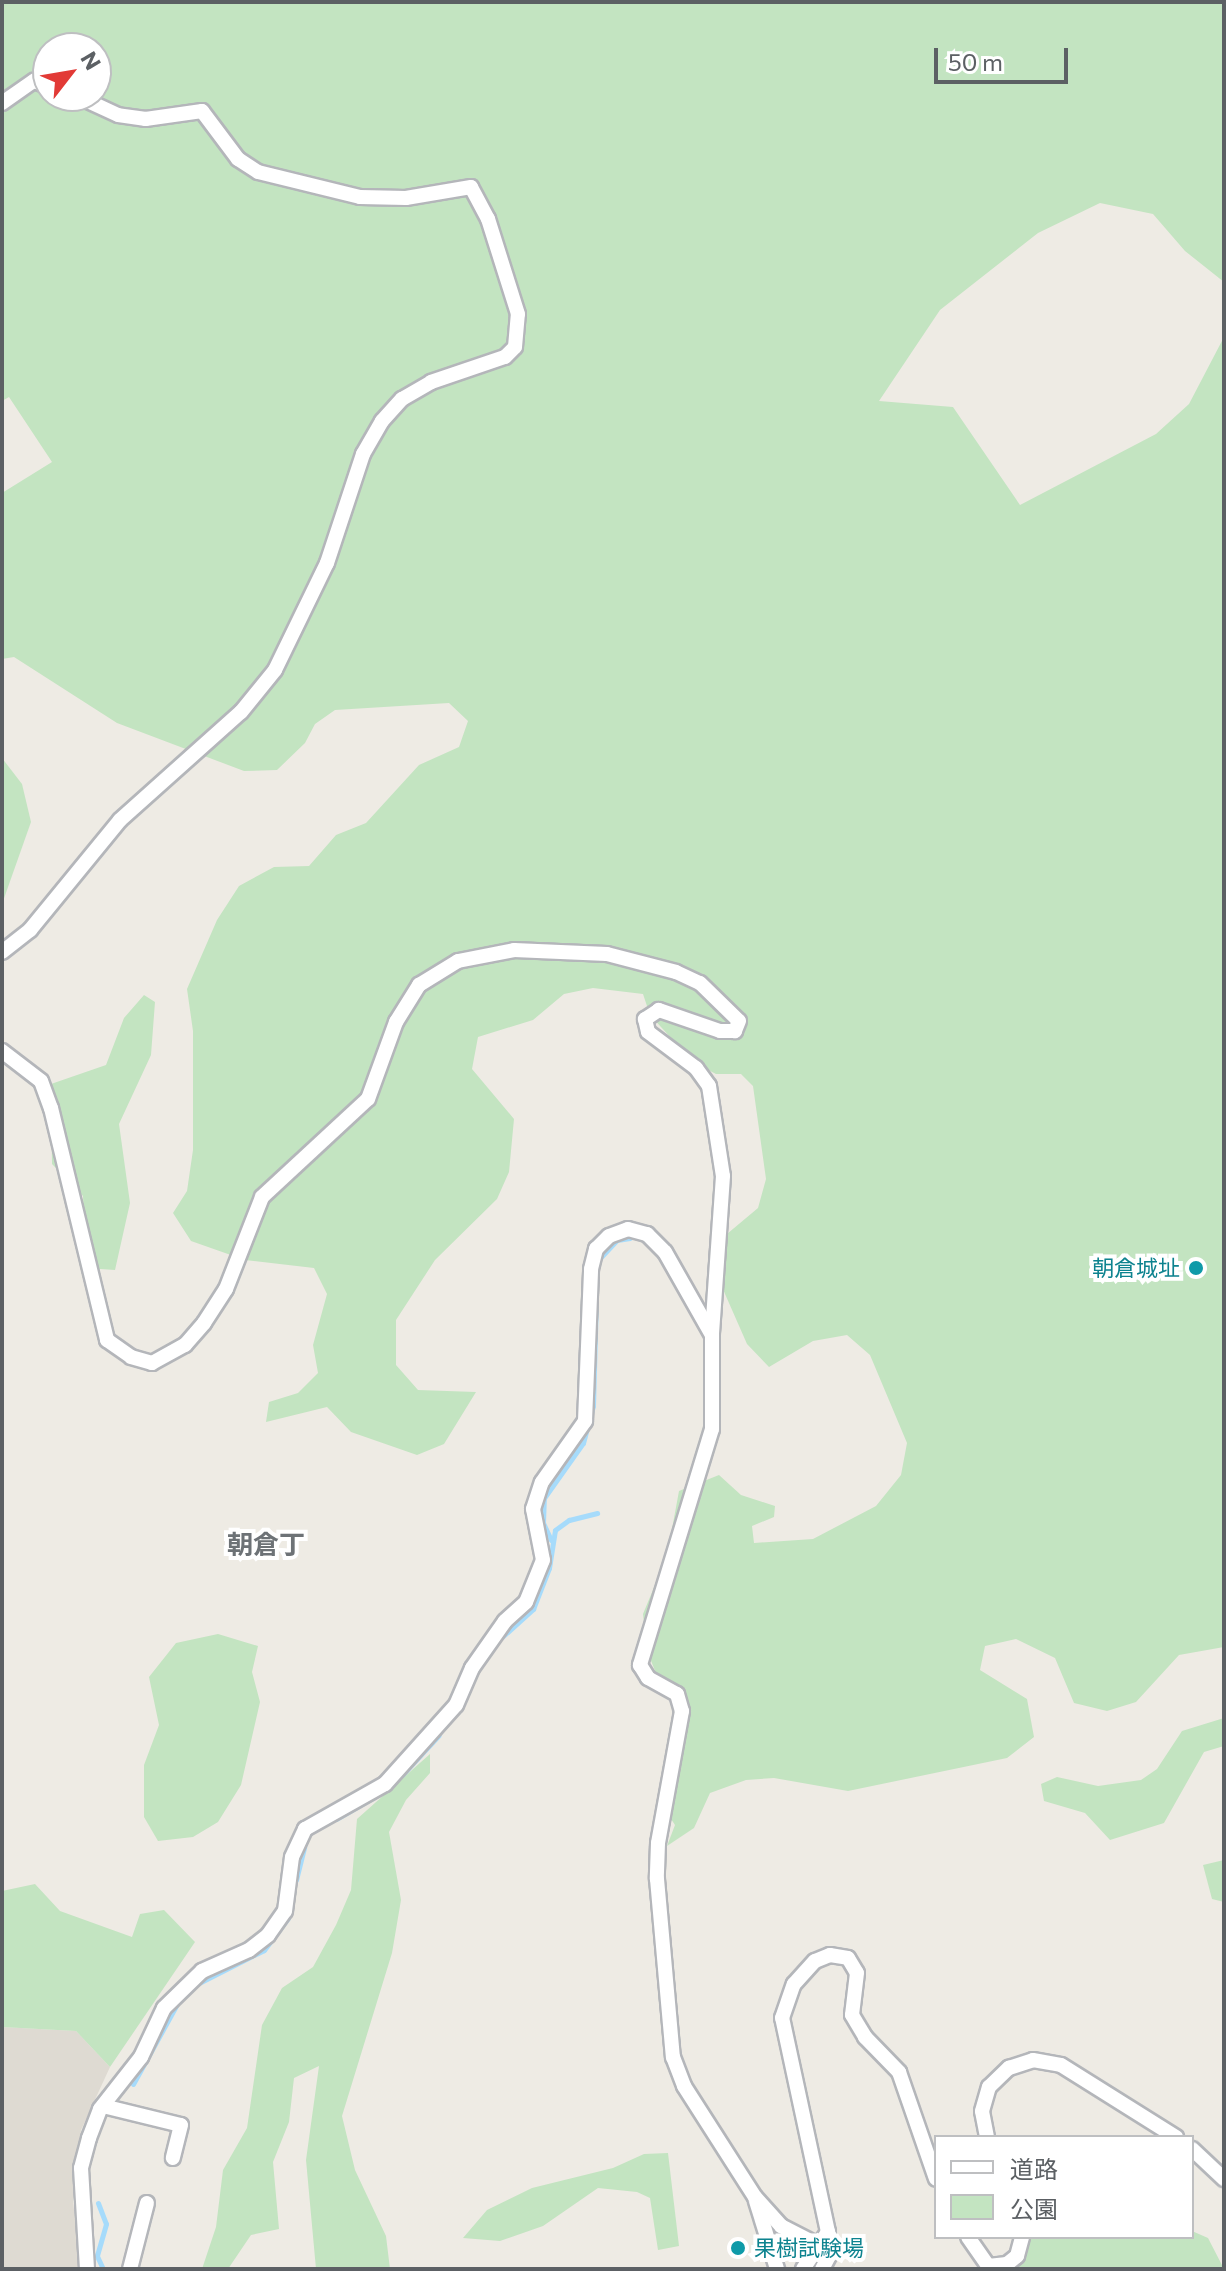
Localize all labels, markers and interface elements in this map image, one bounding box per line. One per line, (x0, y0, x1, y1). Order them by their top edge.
north arrow (32, 32, 112, 112)
scale bar (938, 32, 1072, 82)
text: N (75, 46, 107, 74)
text: 50 m (948, 47, 1003, 76)
place label: 朝倉城址 (1092, 1255, 1180, 1281)
marker: 朝倉城址 (1187, 1259, 1205, 1277)
district label: 朝倉丁 (227, 1528, 305, 1560)
legend (934, 2135, 1194, 2239)
text: 道路 (1010, 2154, 1058, 2183)
text: 公園 (1010, 2194, 1058, 2223)
place label: 果樹試験場 (754, 2235, 864, 2261)
marker: 果樹試験場 (729, 2239, 747, 2257)

